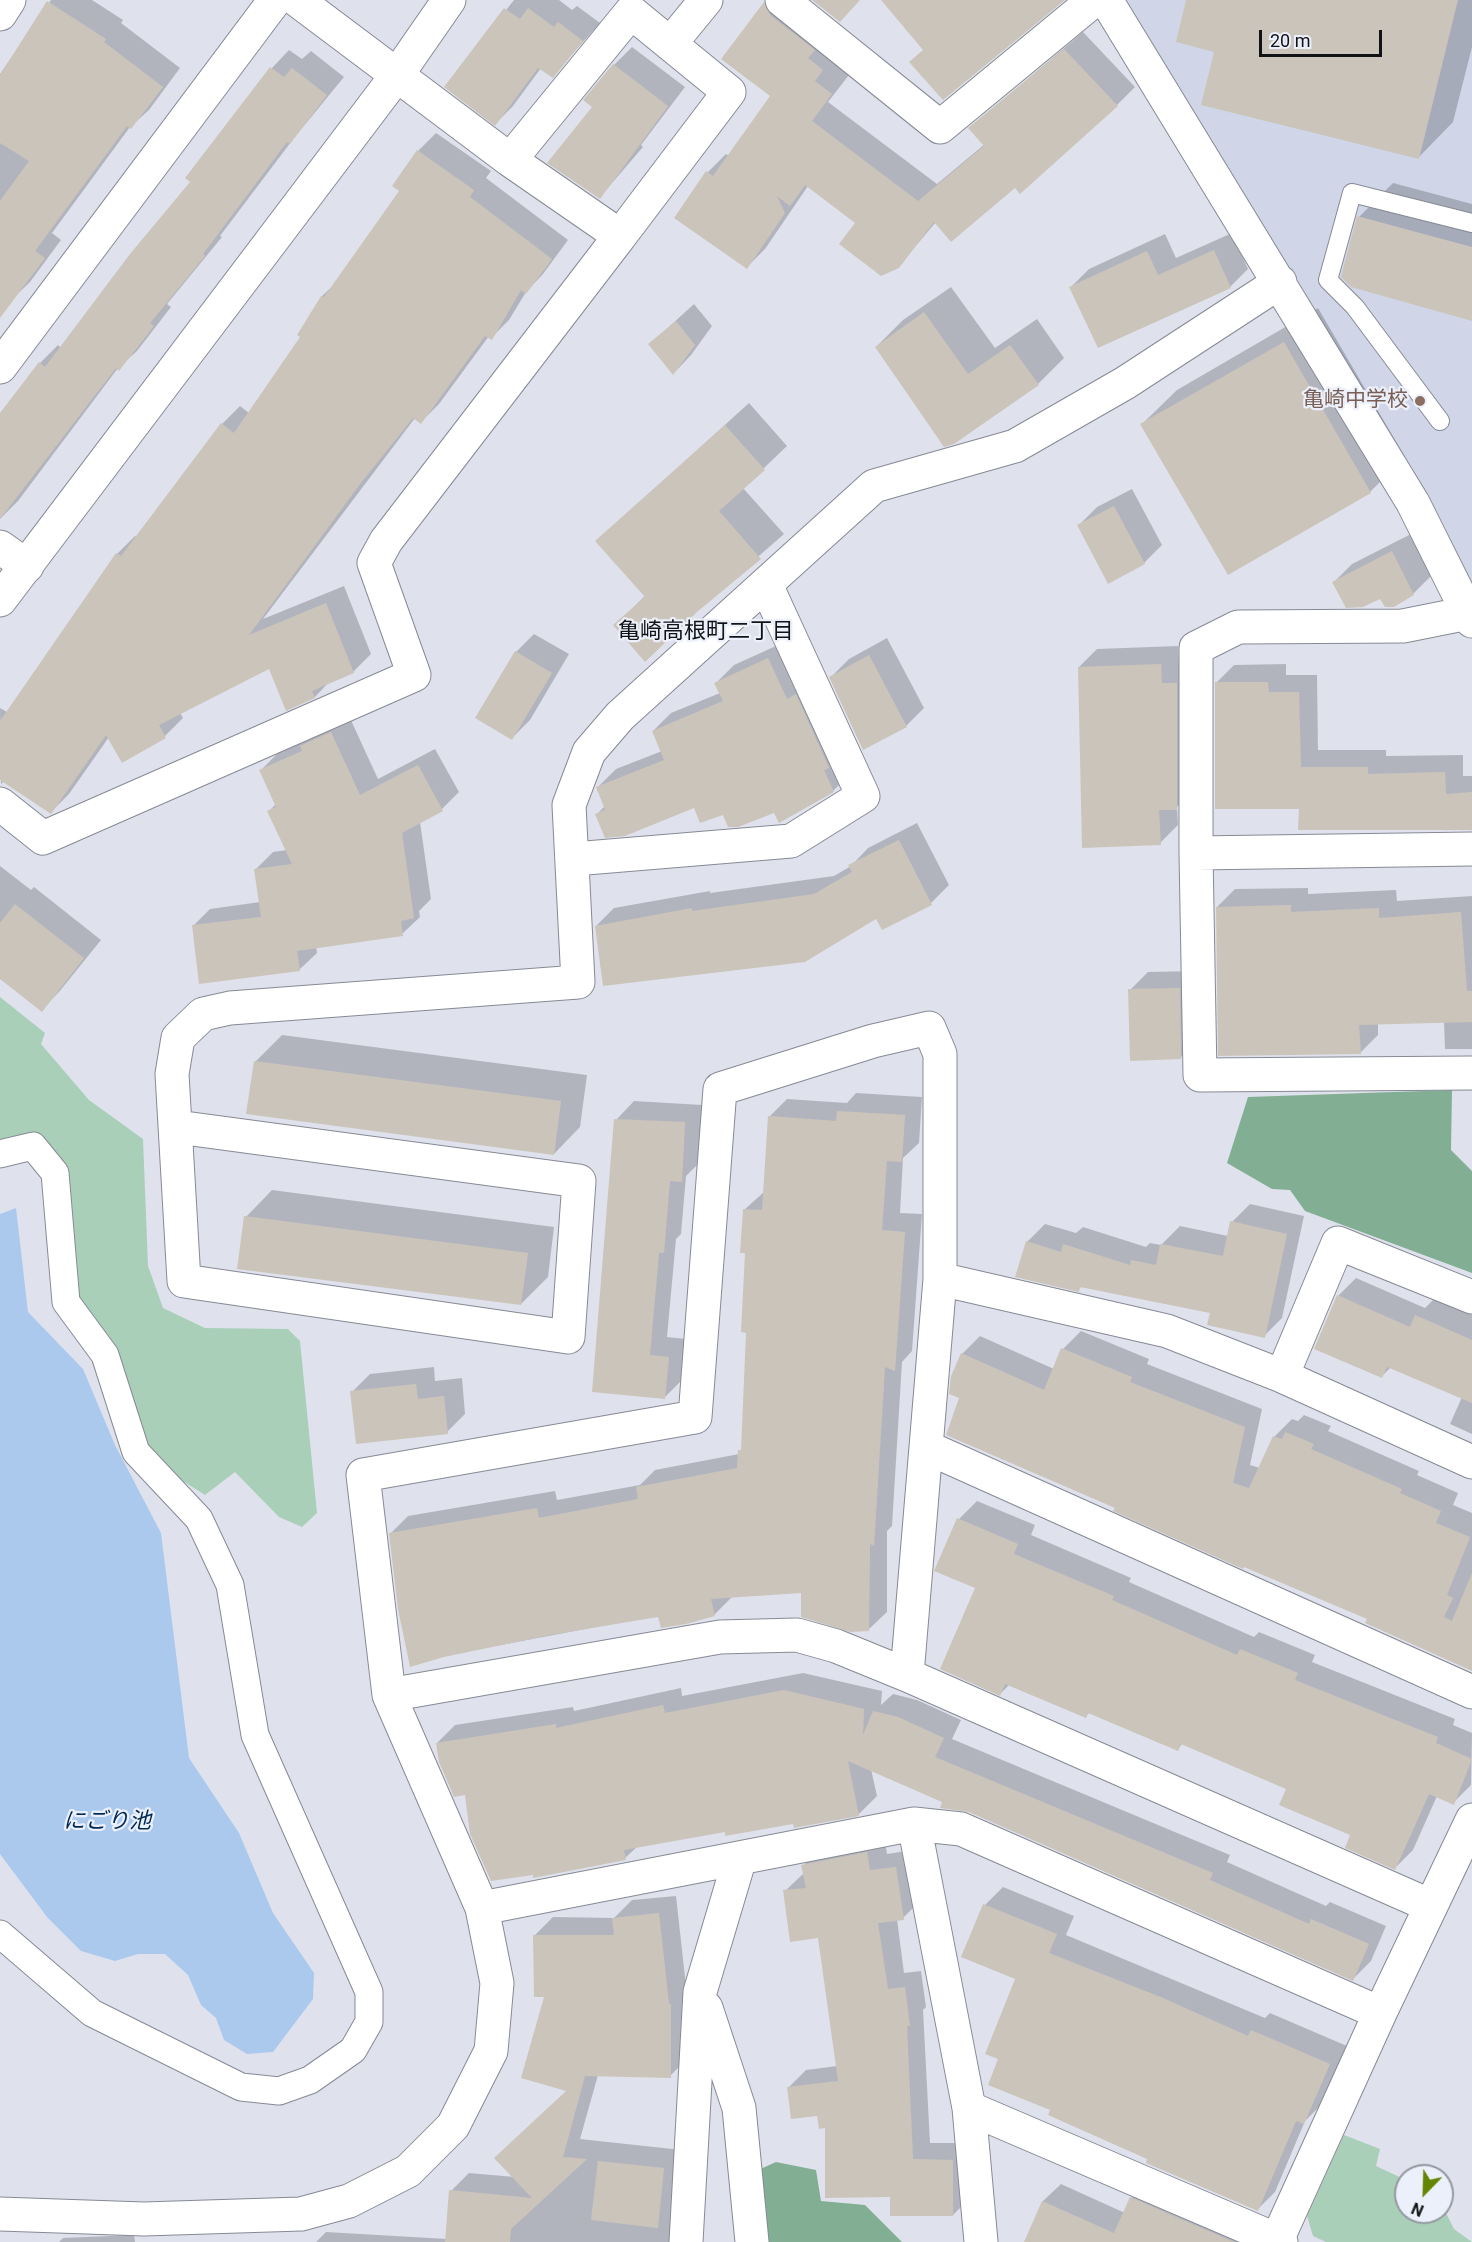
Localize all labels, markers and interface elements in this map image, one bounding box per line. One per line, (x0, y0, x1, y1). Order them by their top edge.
scale bar (1262, 18, 1385, 56)
text: 20 m (1270, 30, 1310, 51)
place label: 亀崎中学校 (1303, 388, 1408, 414)
marker: 亀崎中学校 (1413, 394, 1427, 408)
district label: 亀崎高根町二丁目 (618, 619, 794, 645)
water label: にごり池 (63, 1809, 151, 1835)
north arrow (1394, 2164, 1454, 2224)
text: N (1409, 2198, 1426, 2220)

